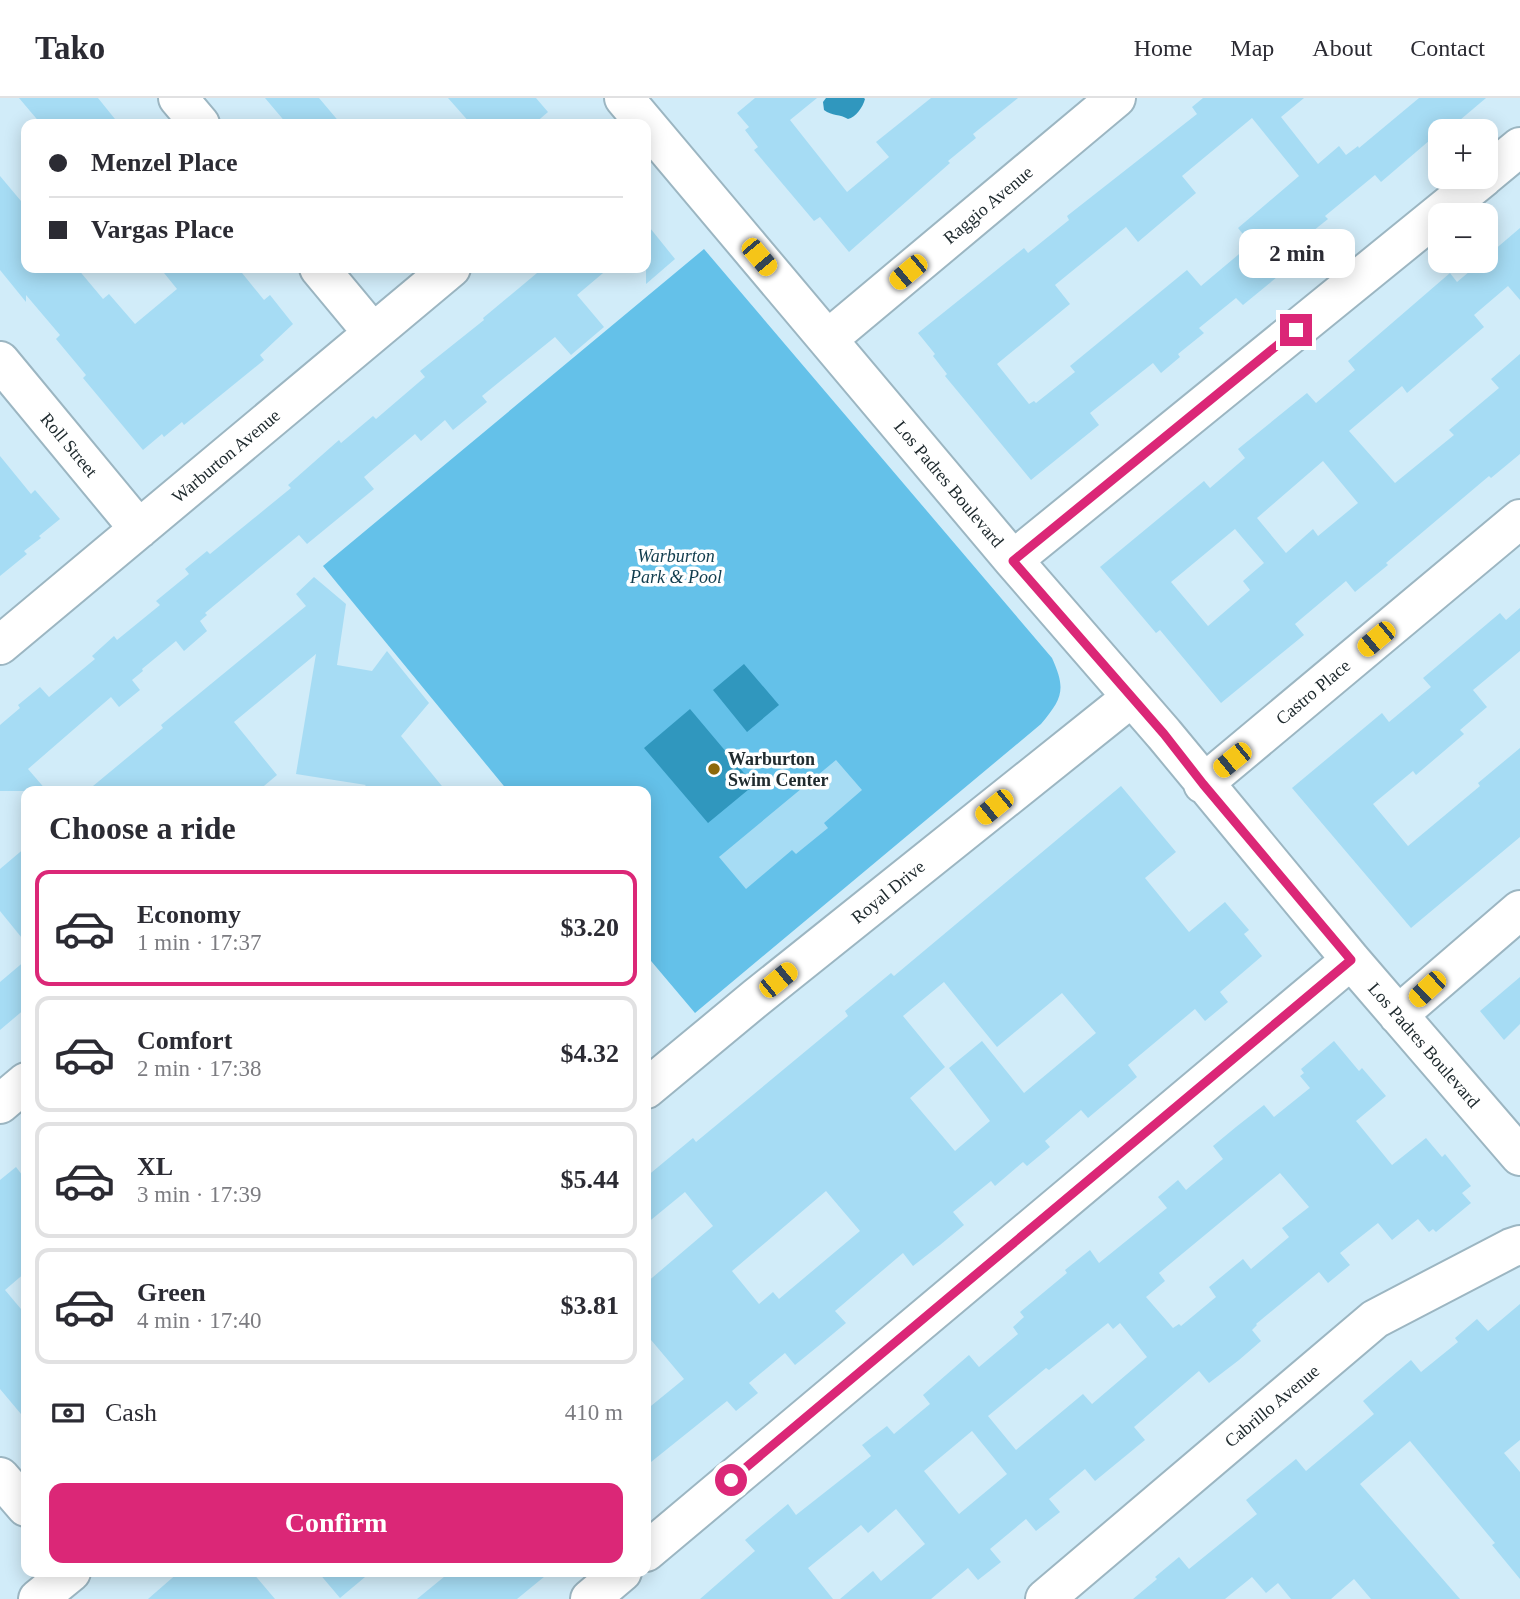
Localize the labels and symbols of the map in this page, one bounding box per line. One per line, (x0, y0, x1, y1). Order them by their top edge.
street label: Raggio Avenue (939, 162, 1037, 248)
callout: 2 min (1238, 229, 1354, 278)
car (738, 234, 781, 280)
car (886, 250, 931, 294)
route end (1280, 314, 1312, 346)
street label: Warburton Avenue (168, 405, 284, 507)
street label: Roll Street (36, 409, 102, 481)
street label: Los Padres Boulevard (890, 417, 1008, 551)
park label: Warburton Park & Pool (629, 546, 722, 587)
car (1354, 617, 1399, 661)
street label: Castro Place (1272, 655, 1354, 729)
car (1210, 739, 1255, 781)
place label: Warburton Swim Center (728, 749, 828, 790)
marker: Warburton Swim Center (706, 761, 722, 777)
car (972, 786, 1017, 828)
street label: Royal Drive (847, 856, 929, 928)
car (756, 959, 801, 1001)
car (1405, 967, 1450, 1011)
street label: Los Padres Boulevard (1364, 978, 1484, 1112)
street label: Cabrillo Avenue (1221, 1361, 1323, 1451)
route start (715, 1464, 747, 1496)

